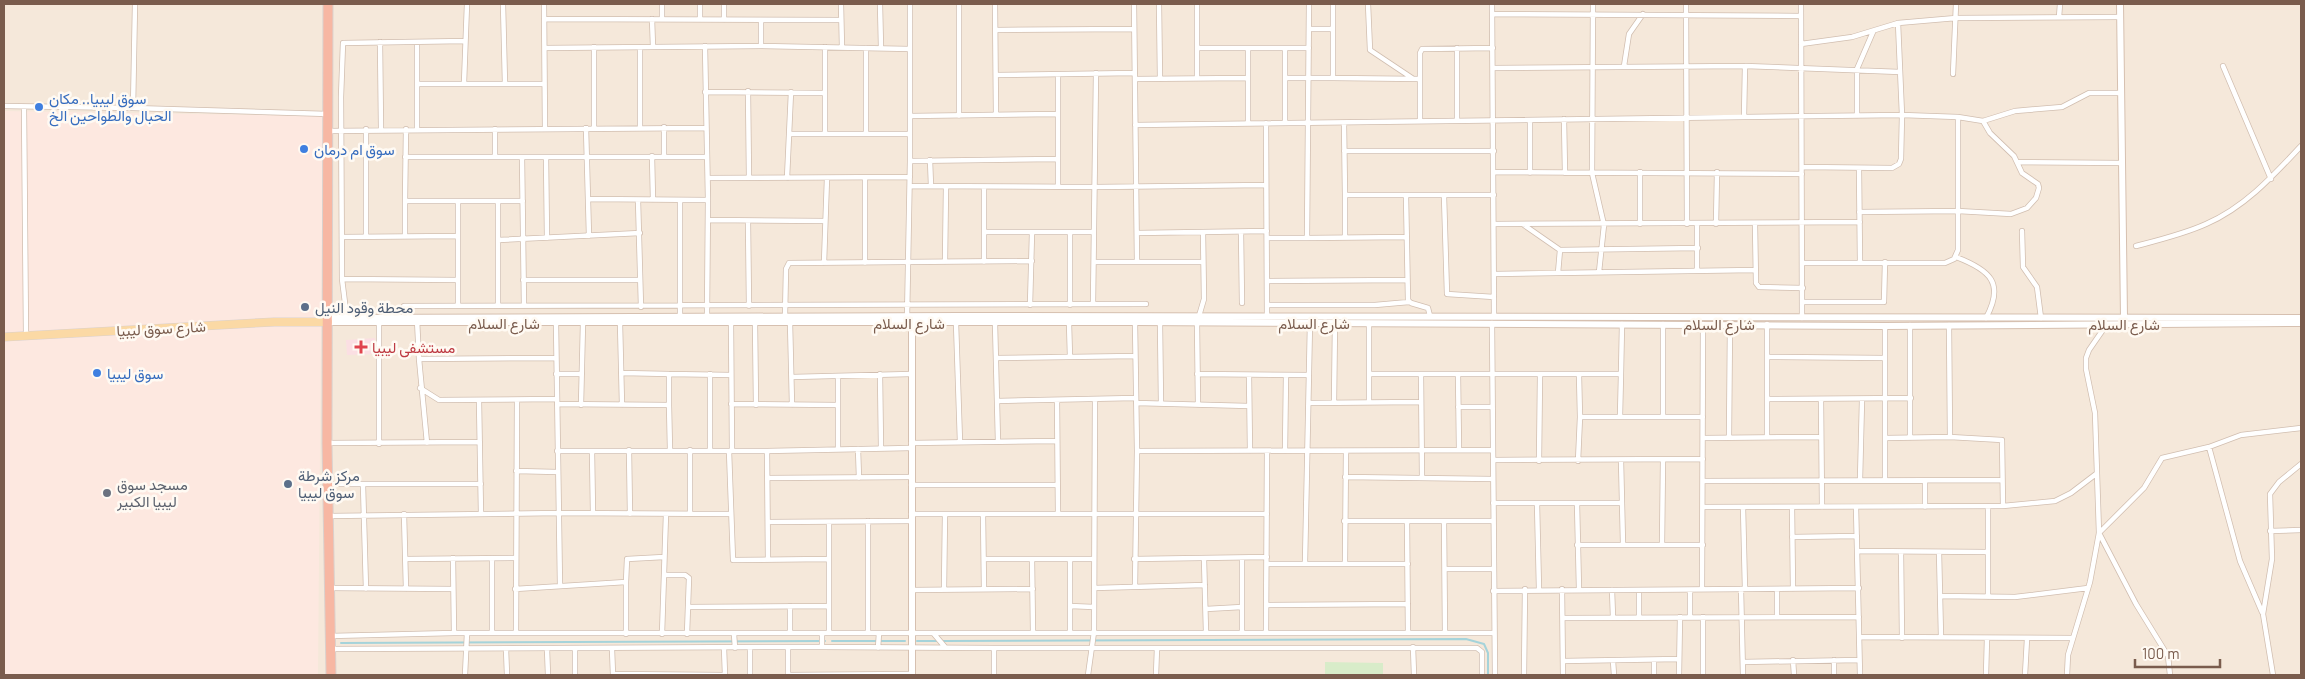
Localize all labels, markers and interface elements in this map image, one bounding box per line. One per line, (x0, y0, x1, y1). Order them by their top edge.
place label: سوق ليبيا.. مكان الحبال والطواحين الخ (49, 89, 171, 127)
marker: سوق ليبيا.. مكان الحبال والطواحين الخ (33, 101, 45, 113)
place label: سوق ام درمان (314, 140, 395, 160)
marker: سوق ام درمان (298, 143, 310, 155)
place label: محطة وقود النيل (315, 298, 413, 317)
marker: محطة وقود النيل (299, 301, 311, 313)
street label: شارع السلام (468, 314, 540, 335)
street label: شارع السلام (873, 314, 945, 335)
street label: شارع السلام (1278, 314, 1350, 335)
street label: شارع السلام (1683, 315, 1755, 336)
street label: شارع السلام (2088, 315, 2160, 336)
street label: شارع سوق ليبيا (116, 317, 206, 342)
place label: مستشفى ليبيا (372, 338, 455, 358)
marker: مستشفى ليبيا (354, 340, 368, 354)
place label: سوق ليبيا (107, 364, 163, 383)
marker: سوق ليبيا (91, 367, 103, 379)
place label: مركز شرطة سوق ليبيا (298, 466, 360, 502)
place label: مسجد سوق ليبيا الكبير (116, 475, 188, 511)
marker: مركز شرطة سوق ليبيا (282, 478, 294, 490)
marker: مسجد سوق ليبيا الكبير (101, 487, 113, 499)
scale bar (2135, 636, 2220, 668)
text: 100 m (2142, 644, 2180, 662)

